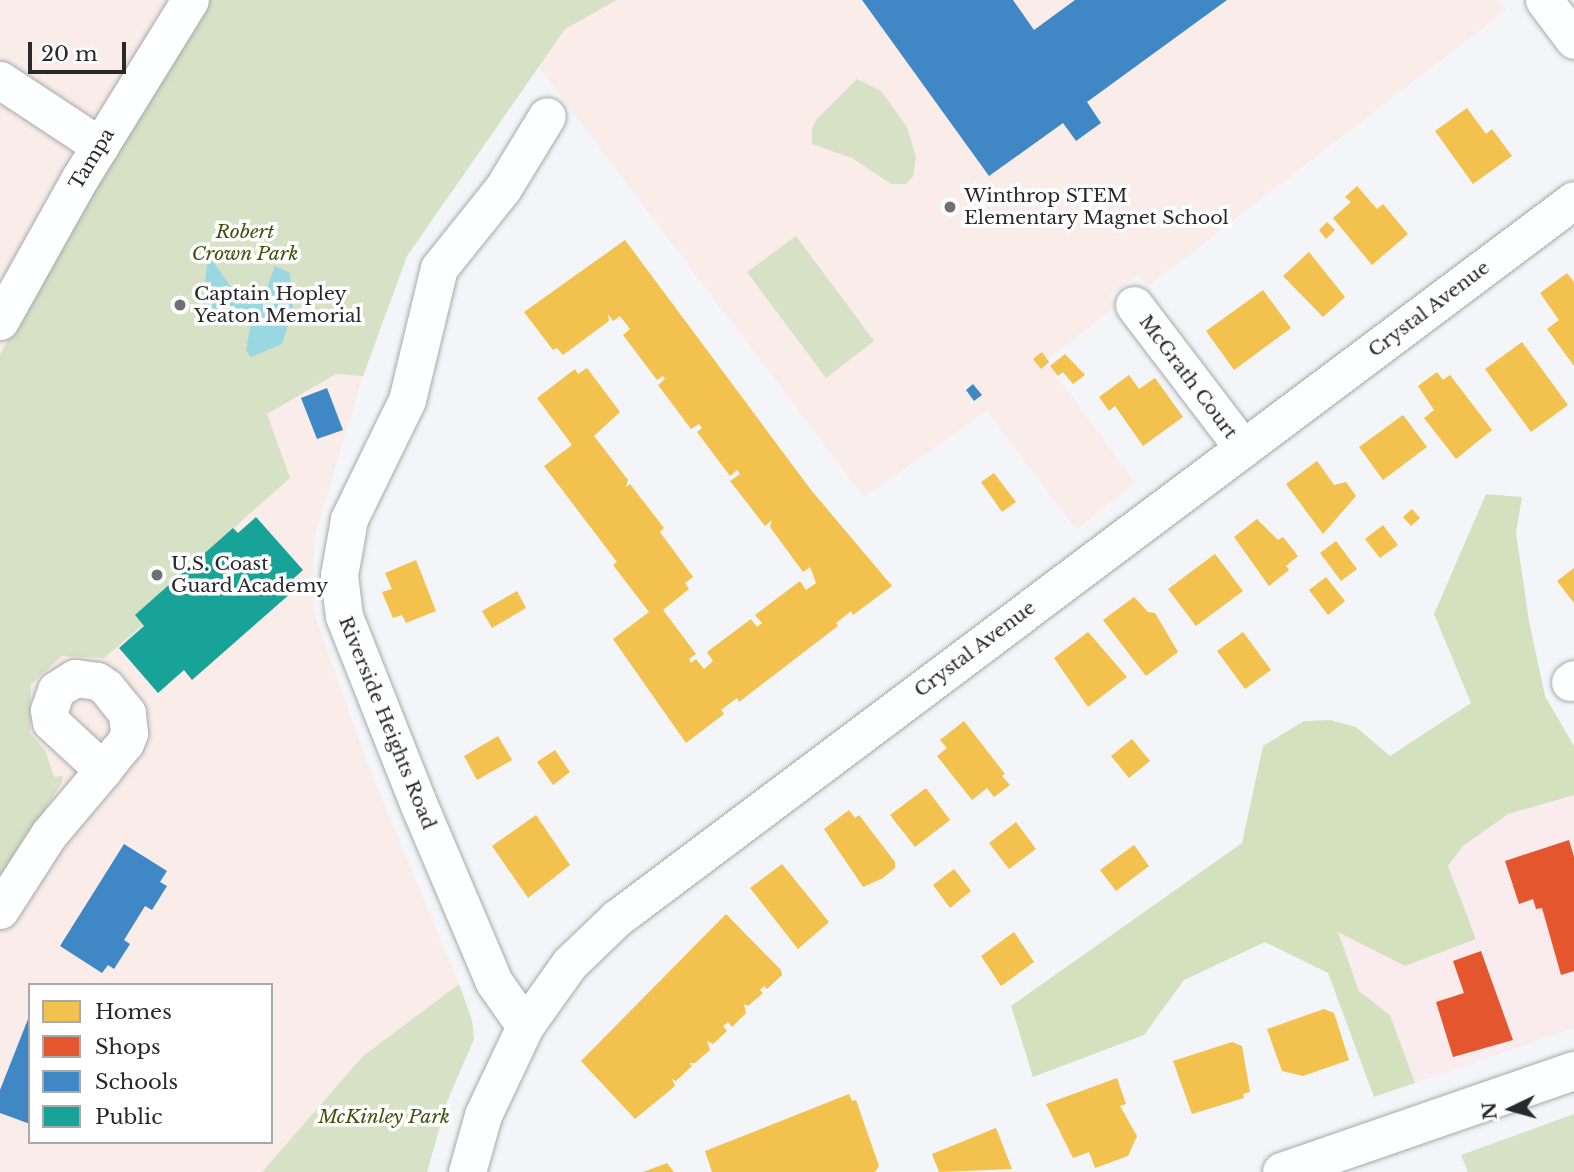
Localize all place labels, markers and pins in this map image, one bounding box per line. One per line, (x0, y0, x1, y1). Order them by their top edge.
place label: Winthrop STEM Elementary Magnet School (964, 185, 1229, 229)
marker: Winthrop STEM Elementary Magnet School (942, 199, 958, 215)
place label: Captain Hopley Yeaton Memorial (194, 283, 362, 327)
marker: Captain Hopley Yeaton Memorial (172, 297, 188, 313)
place label: U.S. Coast Guard Academy (171, 553, 329, 597)
marker: U.S. Coast Guard Academy (149, 567, 165, 583)

